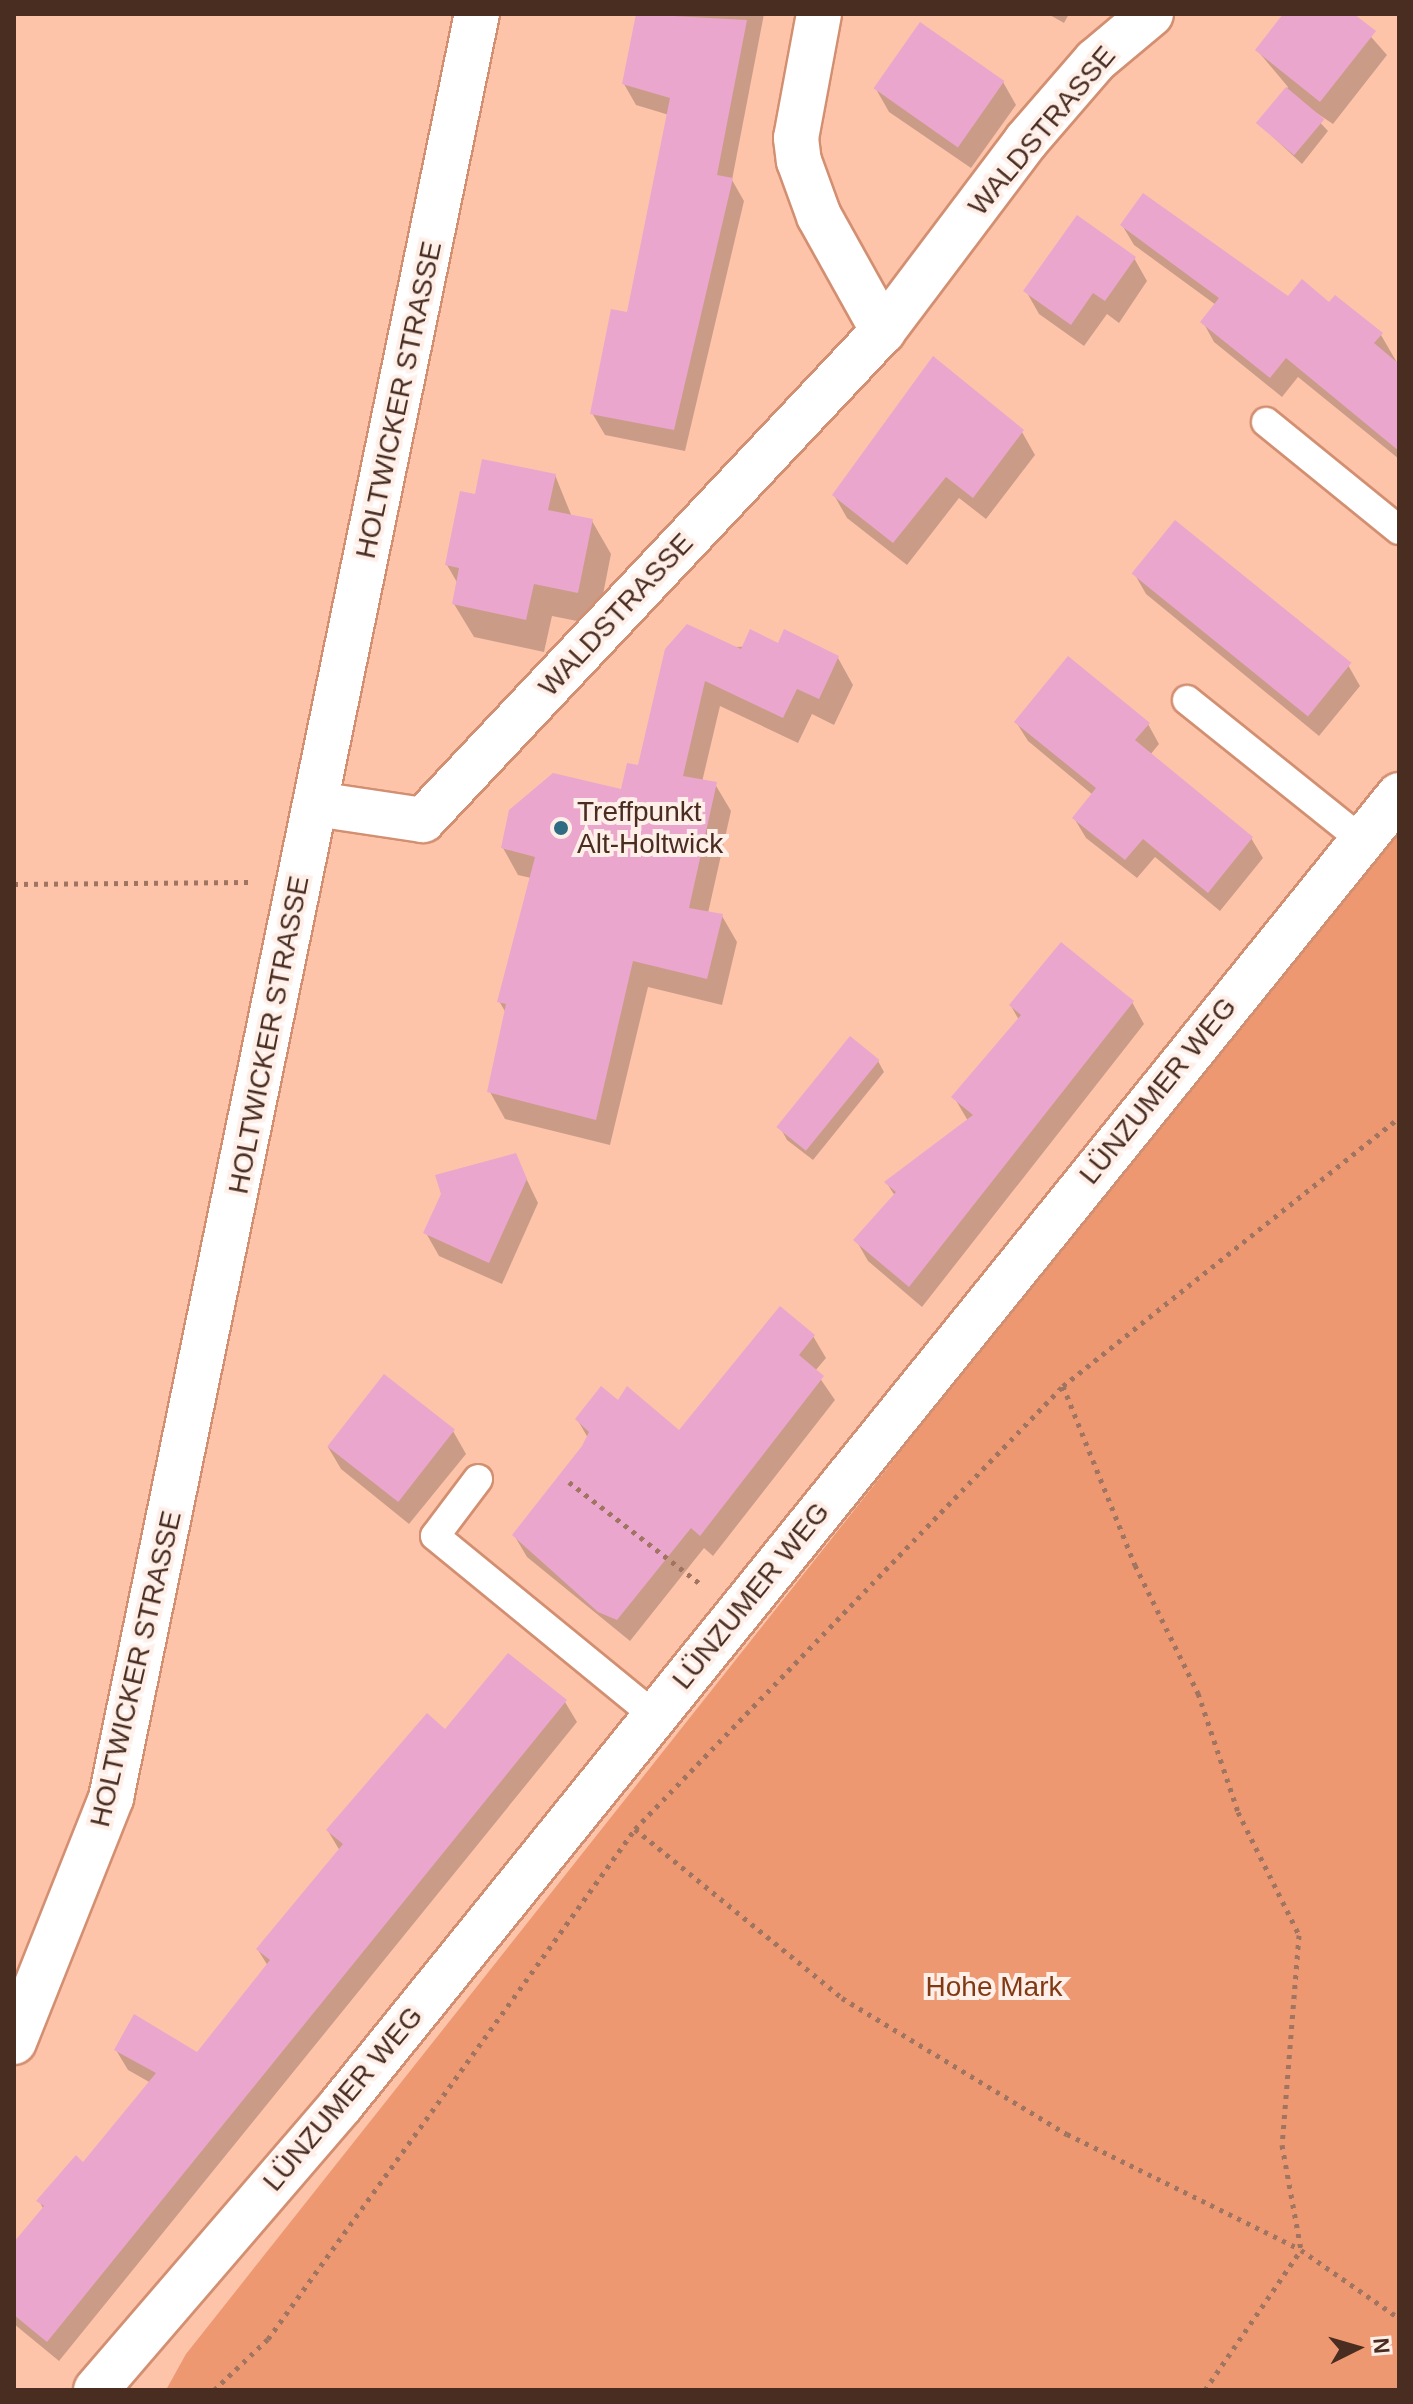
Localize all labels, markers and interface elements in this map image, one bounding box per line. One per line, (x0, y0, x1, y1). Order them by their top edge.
street label: WALDSTRASSE (961, 40, 1123, 222)
street label: HOLTWICKER STRASSE (349, 238, 449, 562)
street label: WALDSTRASSE (532, 527, 700, 703)
place label: Treffpunkt Alt-Holtwick (577, 795, 723, 861)
marker: Treffpunkt Alt-Holtwick (552, 819, 570, 837)
street label: HOLTWICKER STRASSE (222, 873, 316, 1197)
street label: LÜNZUMER WEG (1073, 991, 1243, 1191)
street label: LÜNZUMER WEG (666, 1496, 836, 1696)
street label: HOLTWICKER STRASSE (83, 1508, 189, 1830)
park label: Hohe Mark (926, 1970, 1062, 2004)
street label: LÜNZUMER WEG (256, 2000, 430, 2198)
north arrow (1317, 2308, 1397, 2388)
text: N (1368, 2337, 1395, 2355)

